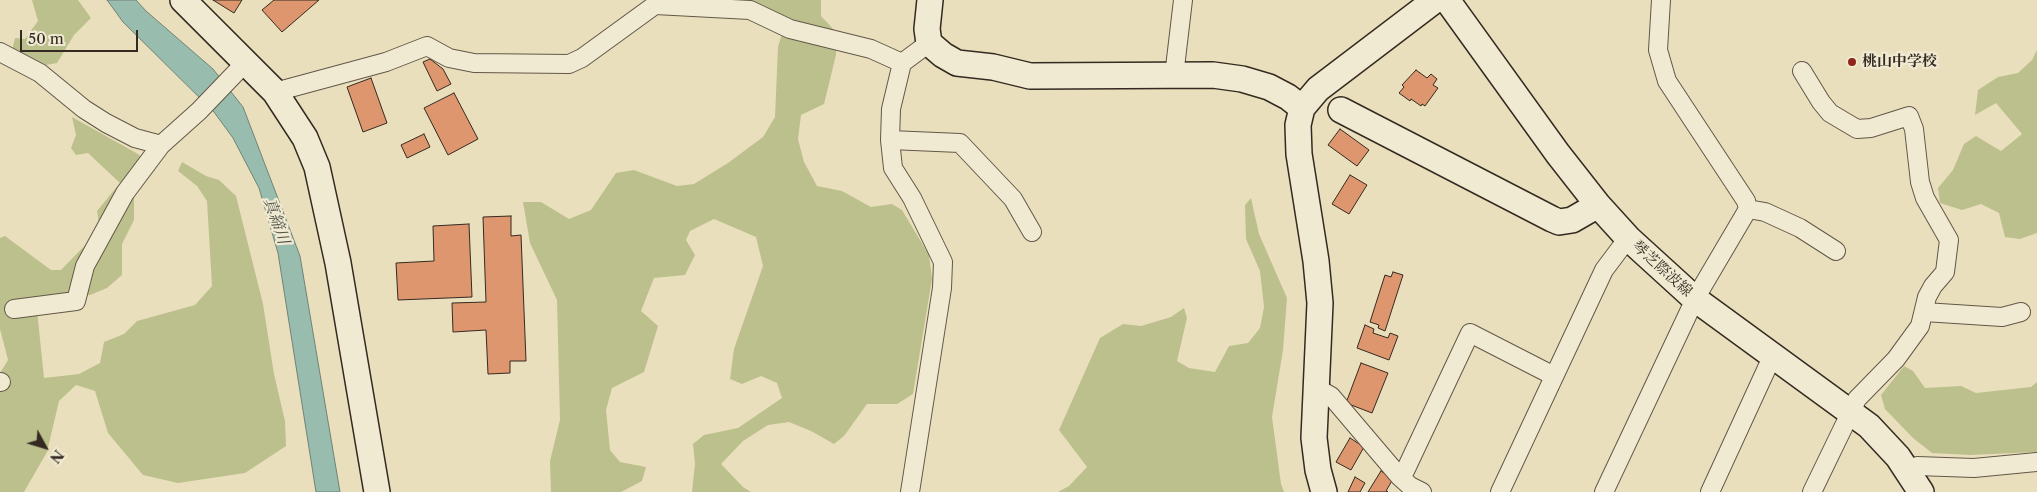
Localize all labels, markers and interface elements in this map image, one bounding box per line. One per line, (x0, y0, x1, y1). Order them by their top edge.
scale bar (22, 20, 140, 52)
text: 50 m (28, 29, 64, 48)
place label: 桃山中学校 (1862, 53, 1937, 71)
marker: 桃山中学校 (1846, 56, 1858, 68)
water label: 真締川 (259, 195, 293, 247)
street label: 琴芝際波線 (1628, 237, 1696, 301)
north arrow (20, 422, 70, 472)
text: N (46, 446, 67, 467)

